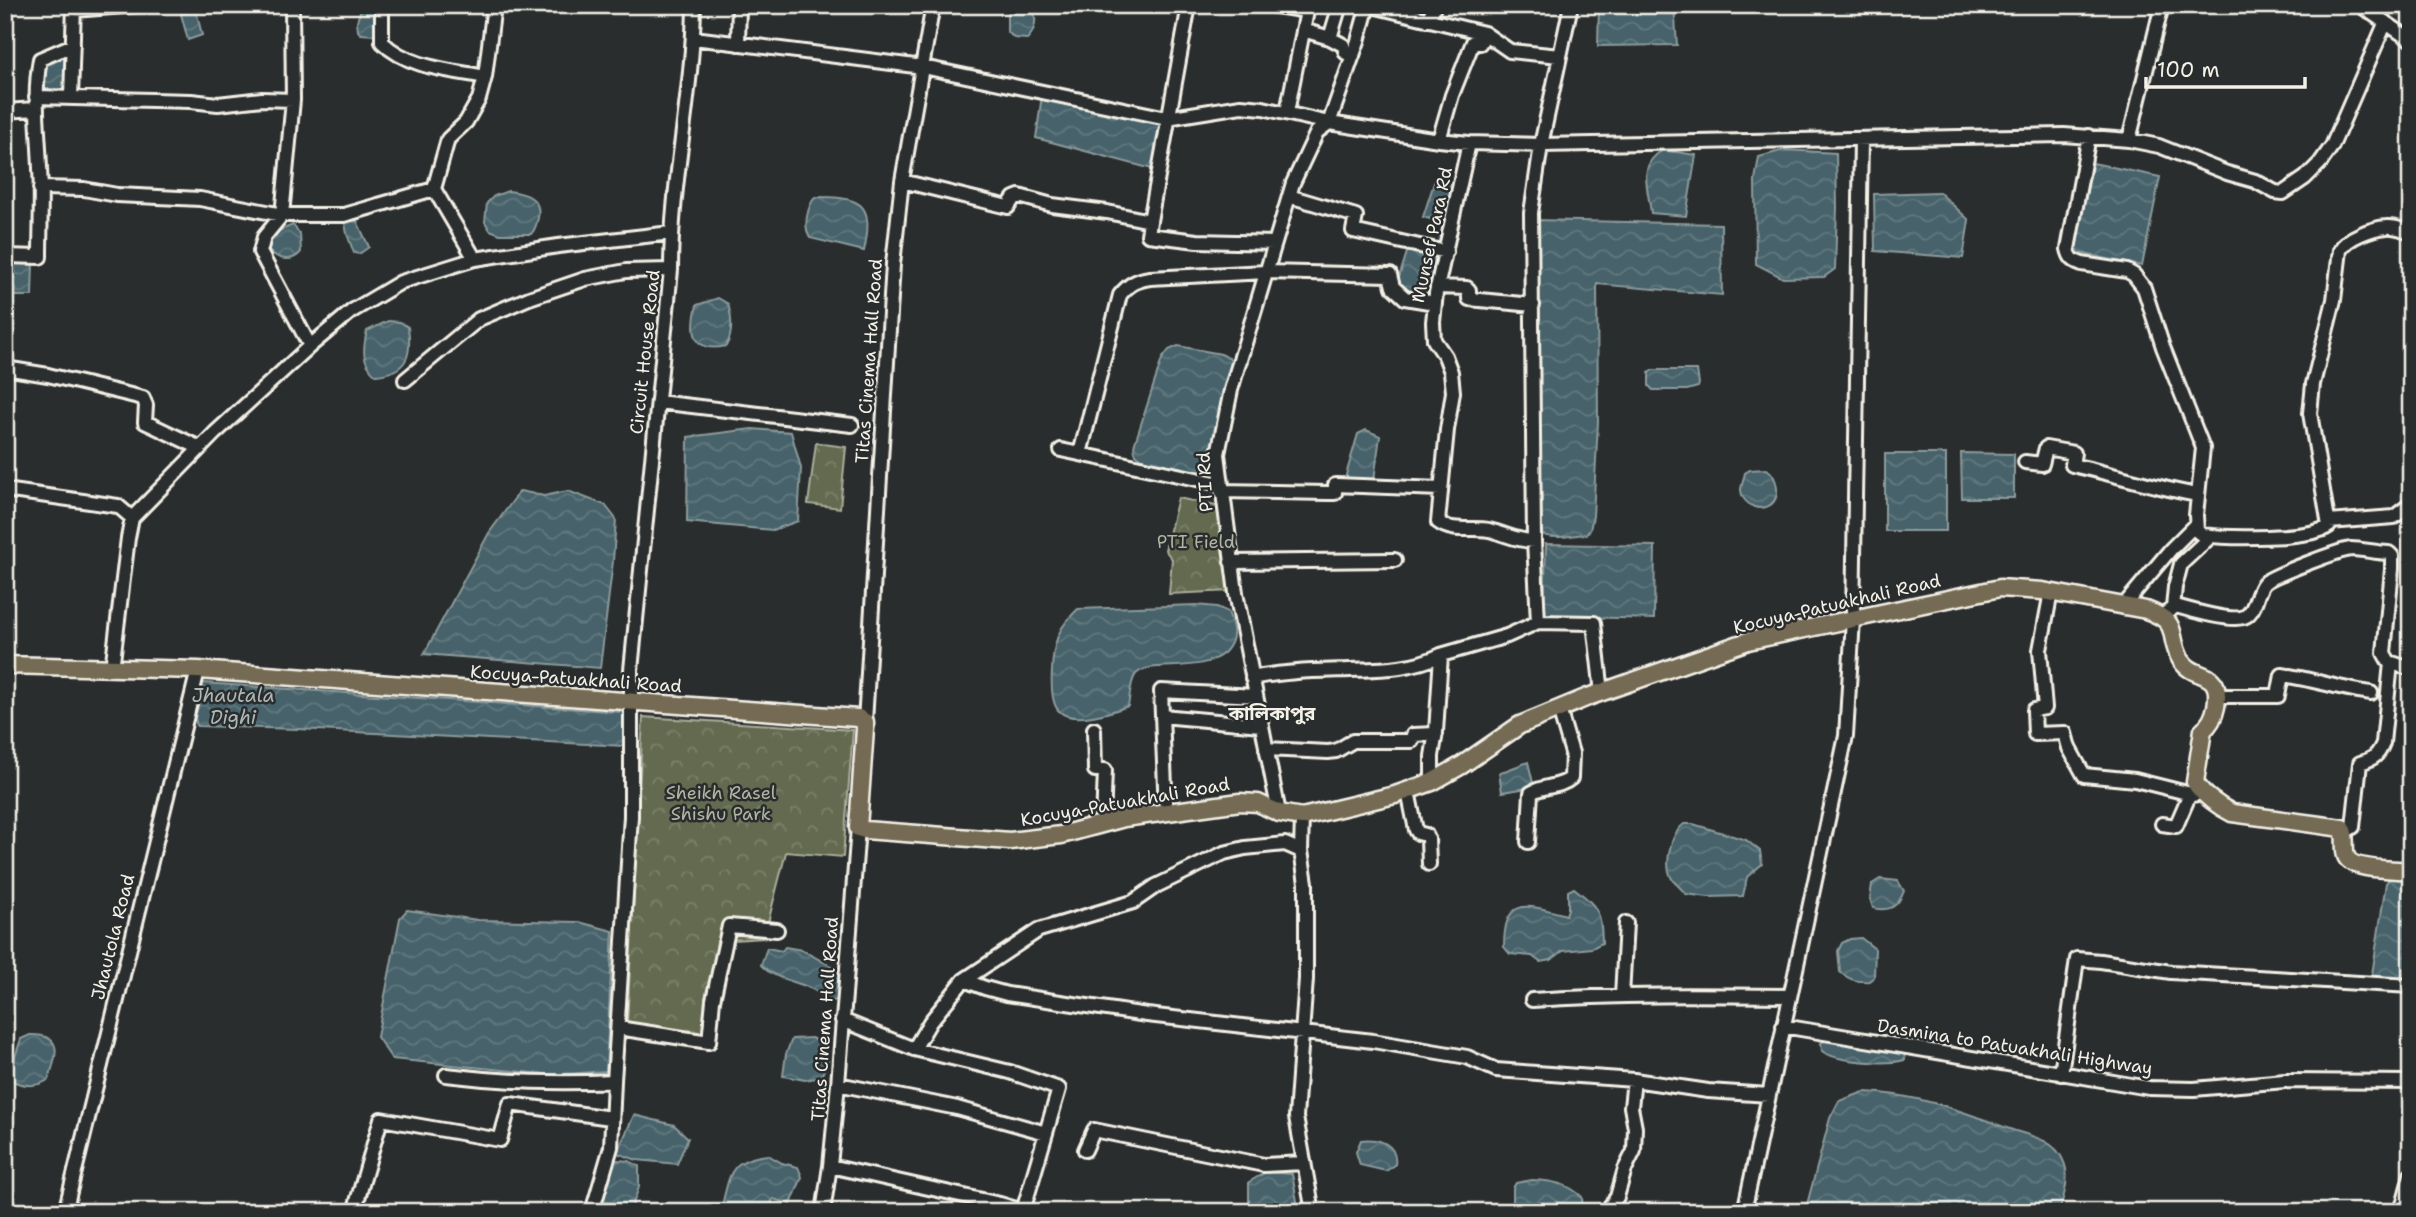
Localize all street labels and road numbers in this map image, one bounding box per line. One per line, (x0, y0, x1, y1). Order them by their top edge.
street label: Munsef Para Rd (1406, 165, 1458, 305)
street label: Titas Cinema Hall Road (850, 258, 888, 464)
street label: Circuit House Road (624, 269, 666, 435)
street label: PTI Rd (1191, 451, 1219, 513)
street label: Kocuya-Patuakhali Road (1731, 568, 1943, 640)
street label: Kocuya-Patuakhali Road (469, 660, 683, 698)
street label: Kocuya-Patuakhali Road (1019, 772, 1231, 832)
street label: Jhautola Road (86, 872, 140, 1002)
street label: Titas Cinema Hall Road (806, 916, 844, 1122)
street label: Dasmina to Patuakhali Highway (1876, 1013, 2154, 1081)

